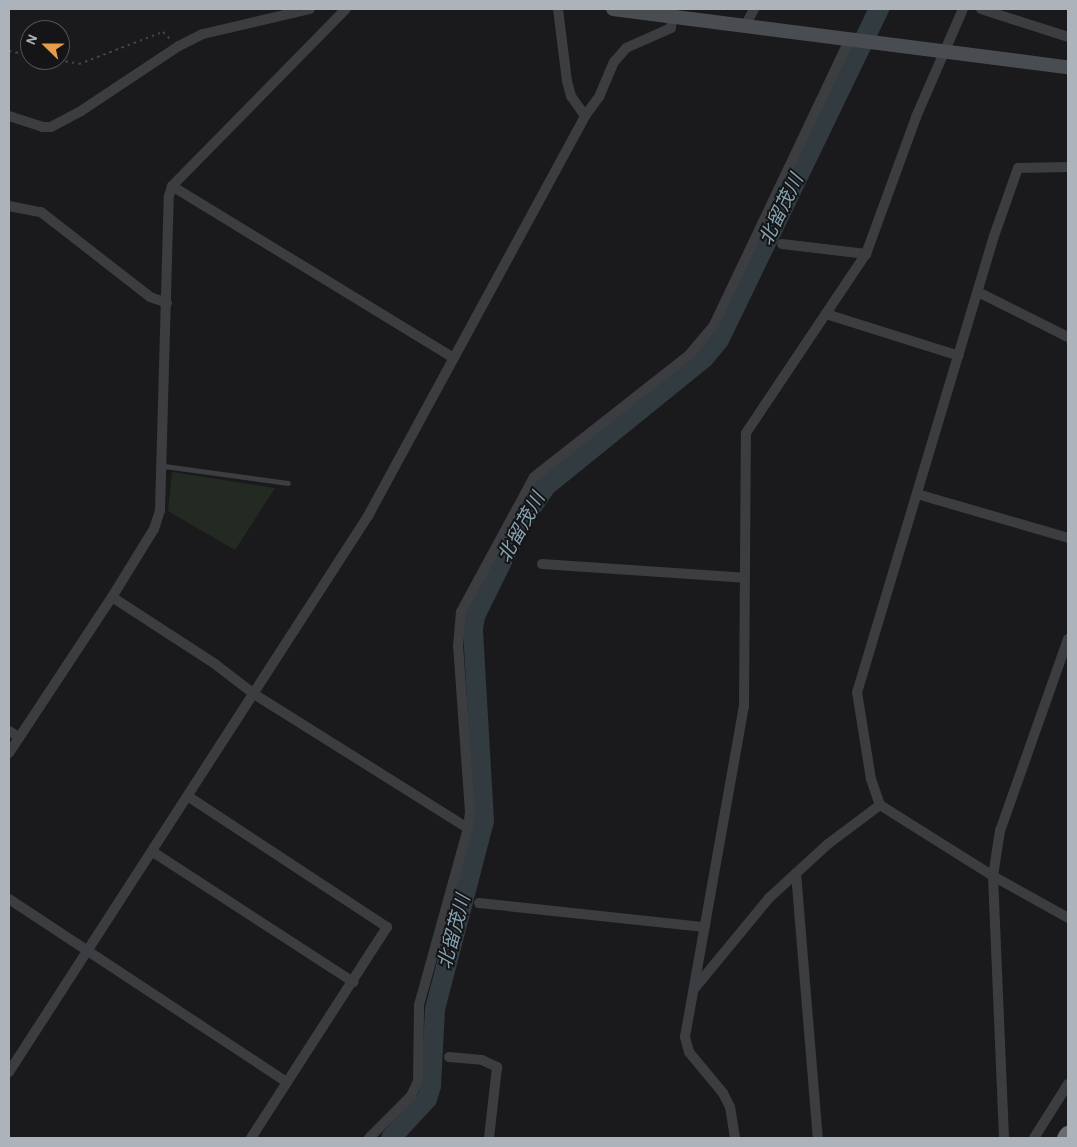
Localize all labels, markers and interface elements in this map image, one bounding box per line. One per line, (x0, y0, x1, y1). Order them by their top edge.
north arrow (20, 20, 70, 70)
text: N (24, 33, 40, 47)
water label: 北留茂川 (755, 171, 809, 249)
water label: 北留茂川 (494, 489, 550, 567)
water label: 北留茂川 (434, 892, 476, 972)

